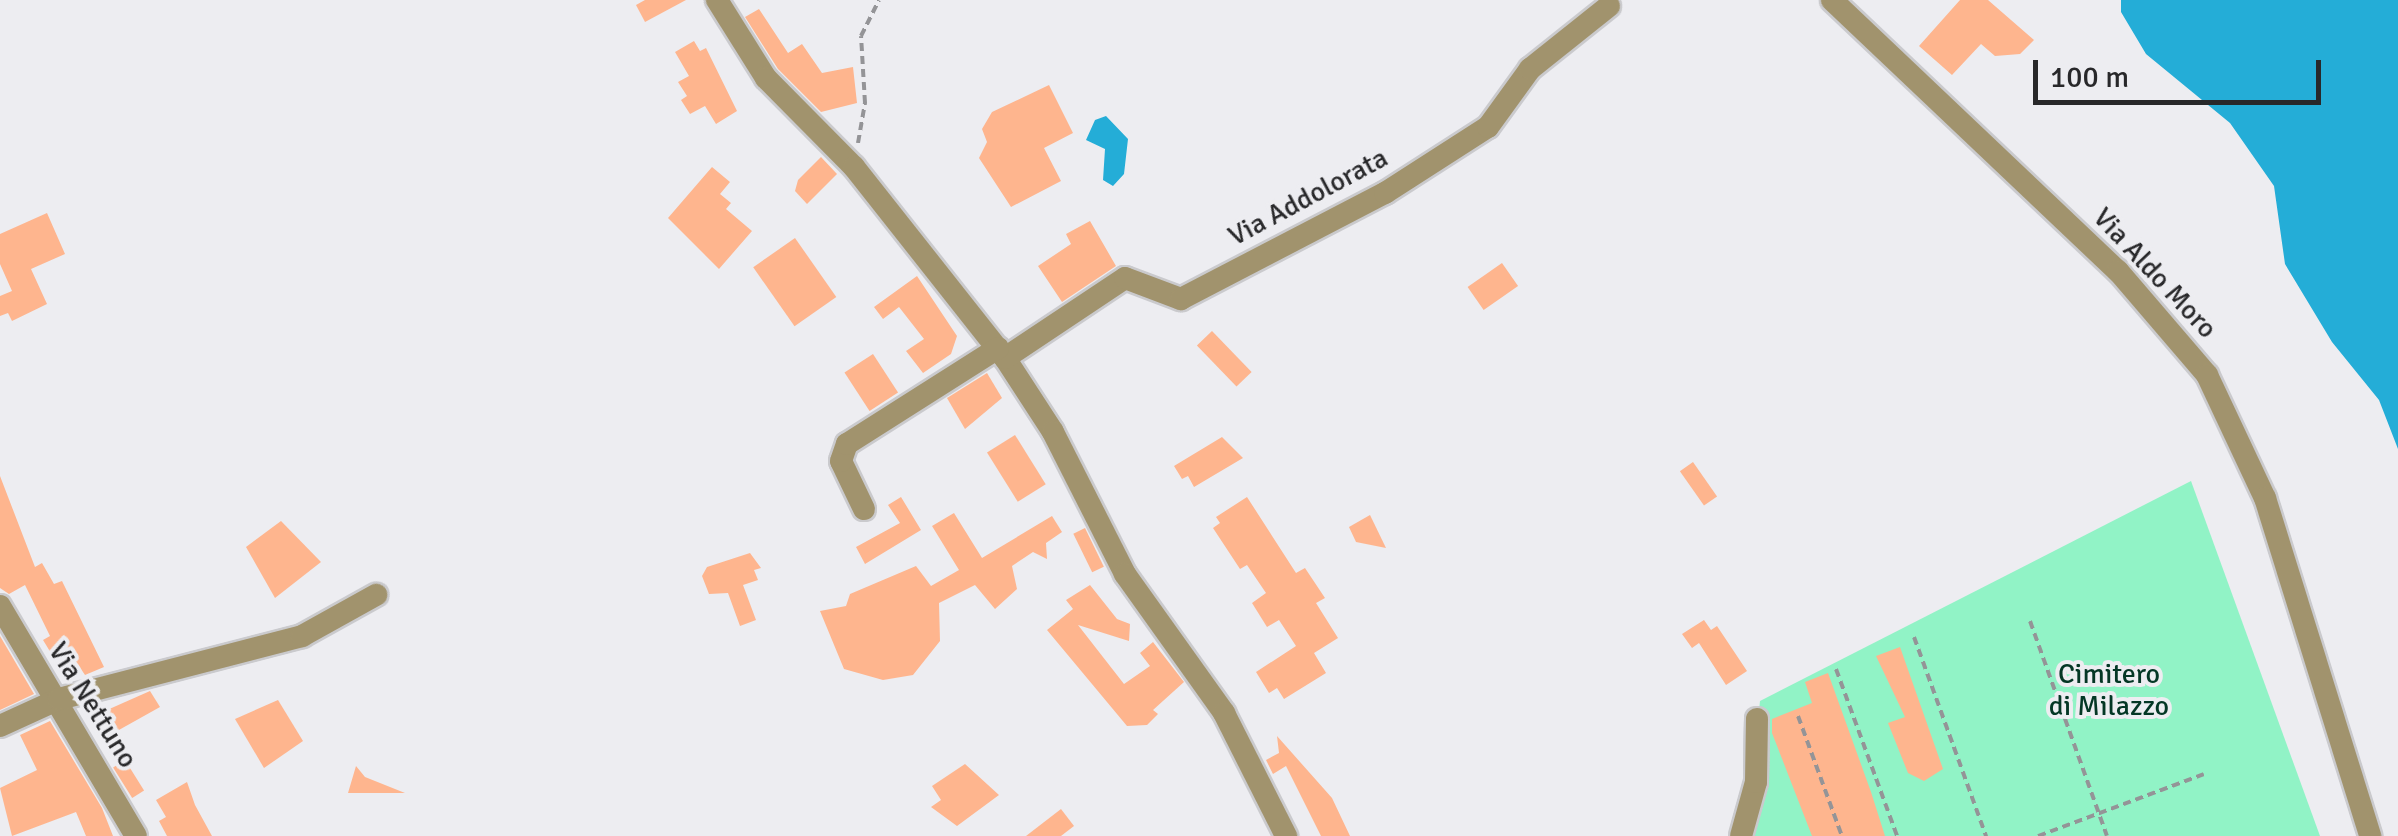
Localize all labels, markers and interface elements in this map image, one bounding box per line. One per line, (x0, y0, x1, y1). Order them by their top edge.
scale bar (2038, 40, 2326, 102)
text: 100 m (2050, 59, 2129, 96)
street label: Via Addolorata (1223, 141, 1393, 253)
street label: Via Aldo Moro (2086, 201, 2224, 345)
street label: Via Nettuno (41, 636, 145, 774)
park label: Cimitero di Milazzo (2049, 657, 2169, 723)

